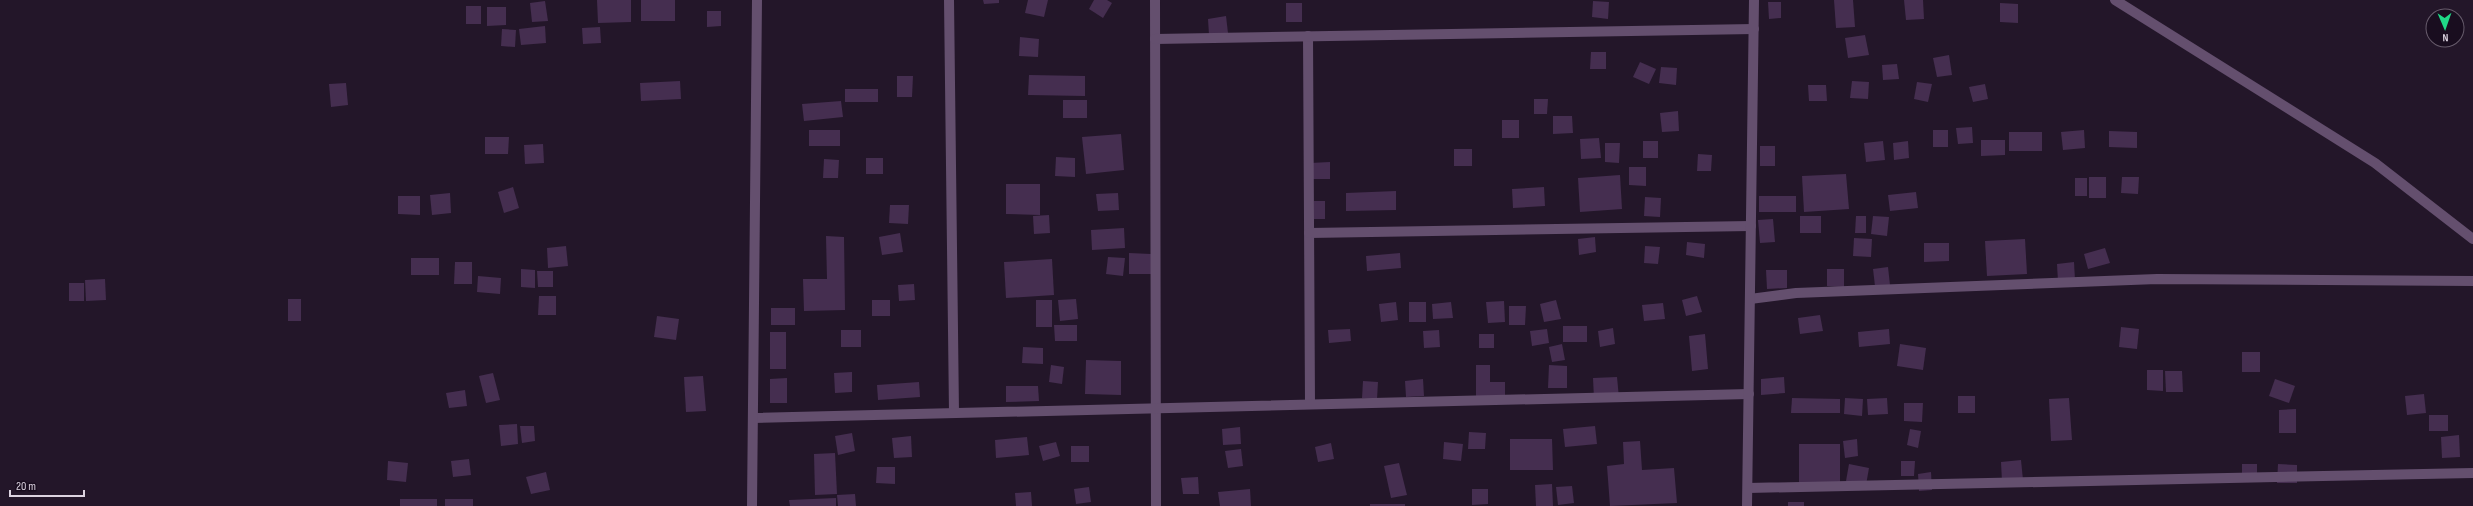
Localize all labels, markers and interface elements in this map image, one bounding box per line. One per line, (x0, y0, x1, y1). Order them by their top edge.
north arrow (2425, 8, 2465, 48)
text: N (2442, 31, 2448, 44)
scale bar (10, 472, 84, 498)
text: 20 m (16, 479, 36, 494)

